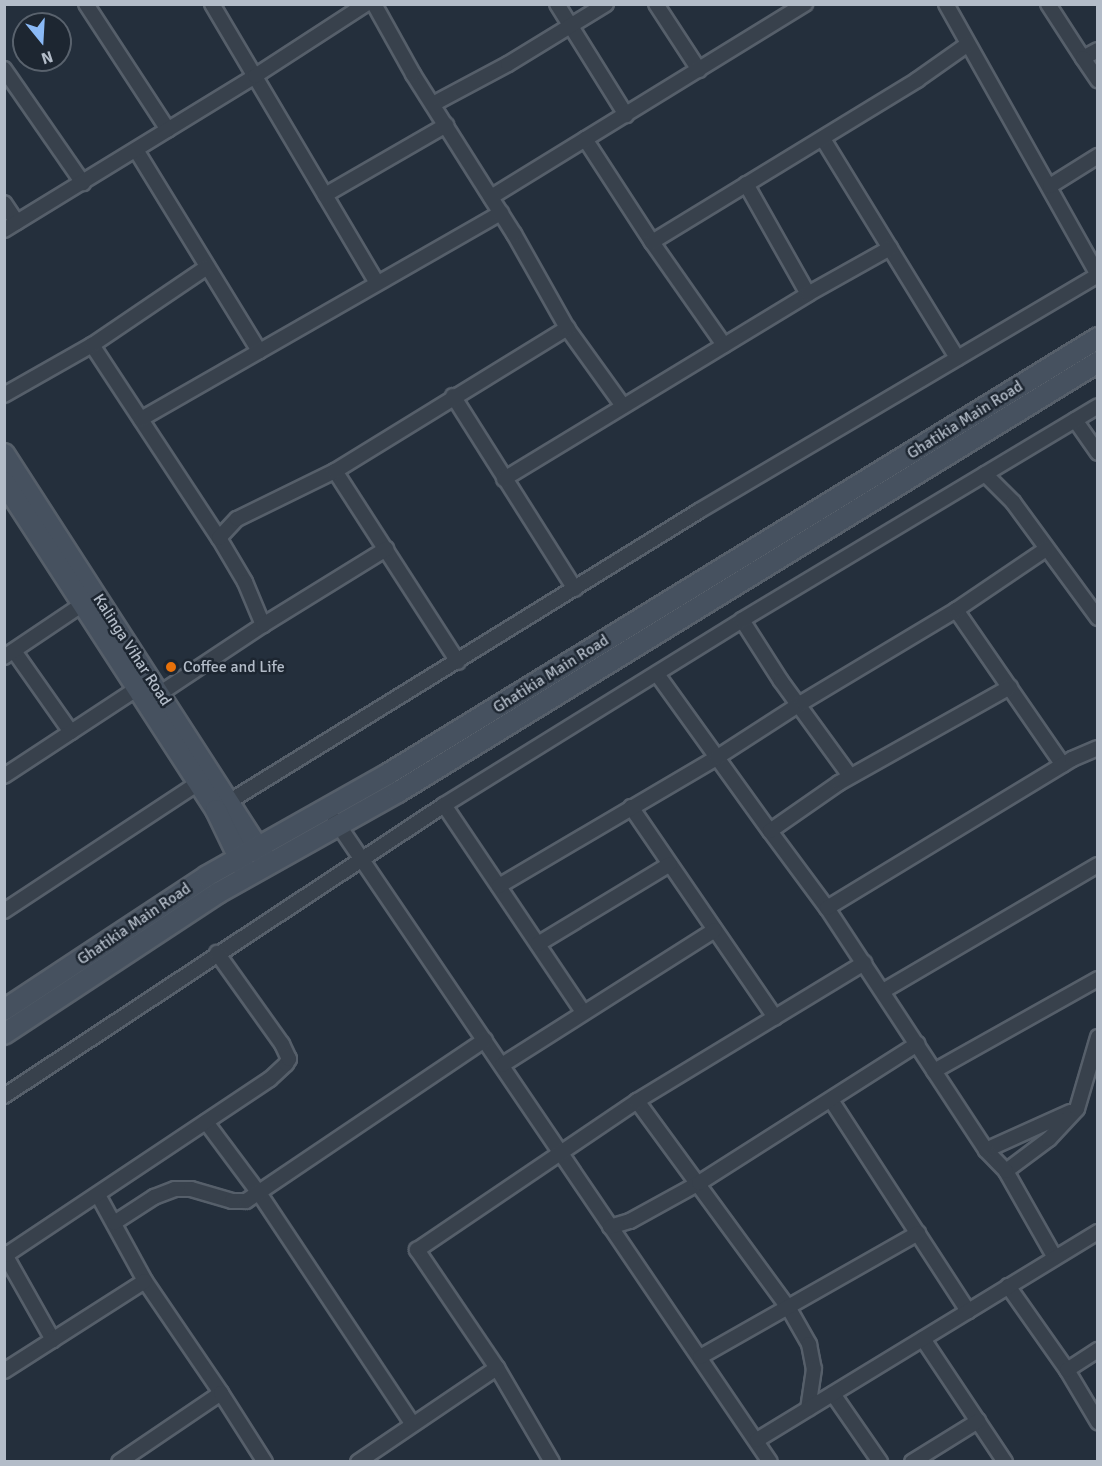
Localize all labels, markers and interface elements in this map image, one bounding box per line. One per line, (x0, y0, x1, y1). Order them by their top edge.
north arrow (12, 12, 72, 72)
text: N (39, 46, 55, 68)
street label: Ghatikia Main Road (904, 377, 1026, 463)
street label: Kalinga Vihar Road (89, 591, 175, 709)
street label: Ghatikia Main Road (490, 631, 612, 717)
place label: Coffee and Life (183, 657, 285, 677)
marker: Coffee and Life (164, 660, 178, 674)
street label: Ghatikia Main Road (74, 879, 194, 969)

